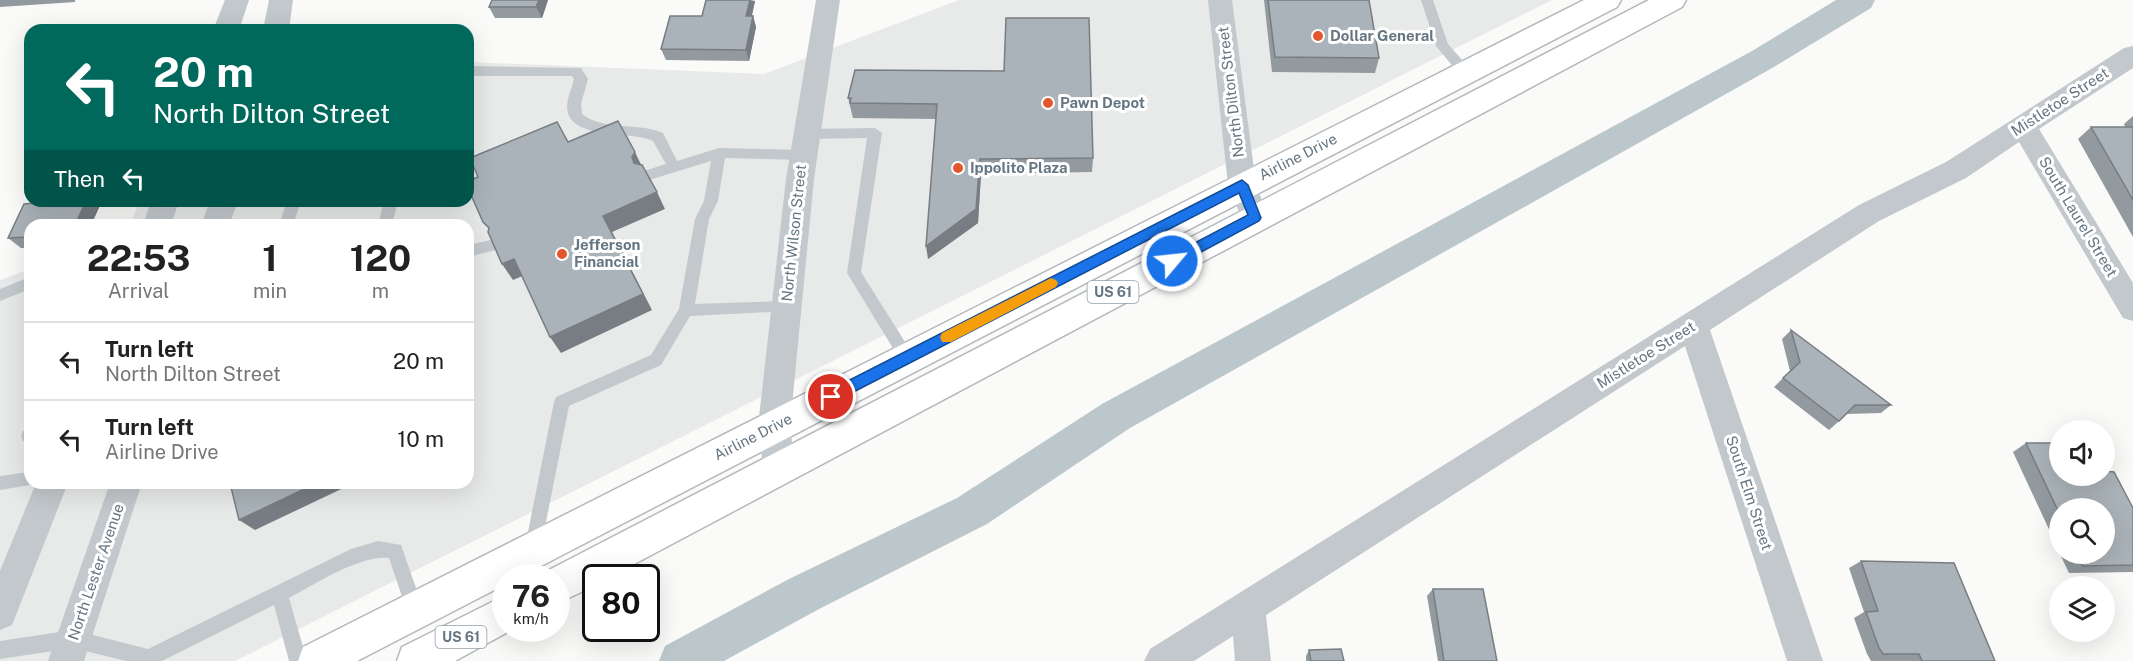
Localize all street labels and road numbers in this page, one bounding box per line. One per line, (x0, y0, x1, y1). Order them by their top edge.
street label: North Dilton Street (1214, 25, 1247, 159)
street label: Mistletoe Street (2008, 64, 2112, 139)
street label: Airline Drive (1256, 130, 1340, 183)
street label: South Laurel Street (2036, 154, 2121, 280)
street label: North Wilson Street (778, 163, 809, 302)
road number: US 61 (1088, 281, 1138, 303)
street label: Mistletoe Street (1594, 317, 1698, 392)
street label: Airline Drive (711, 410, 795, 463)
street label: South Elm Street (1723, 433, 1776, 552)
street label: North Lester Avenue (64, 502, 127, 642)
road number: US 61 (436, 626, 486, 648)

